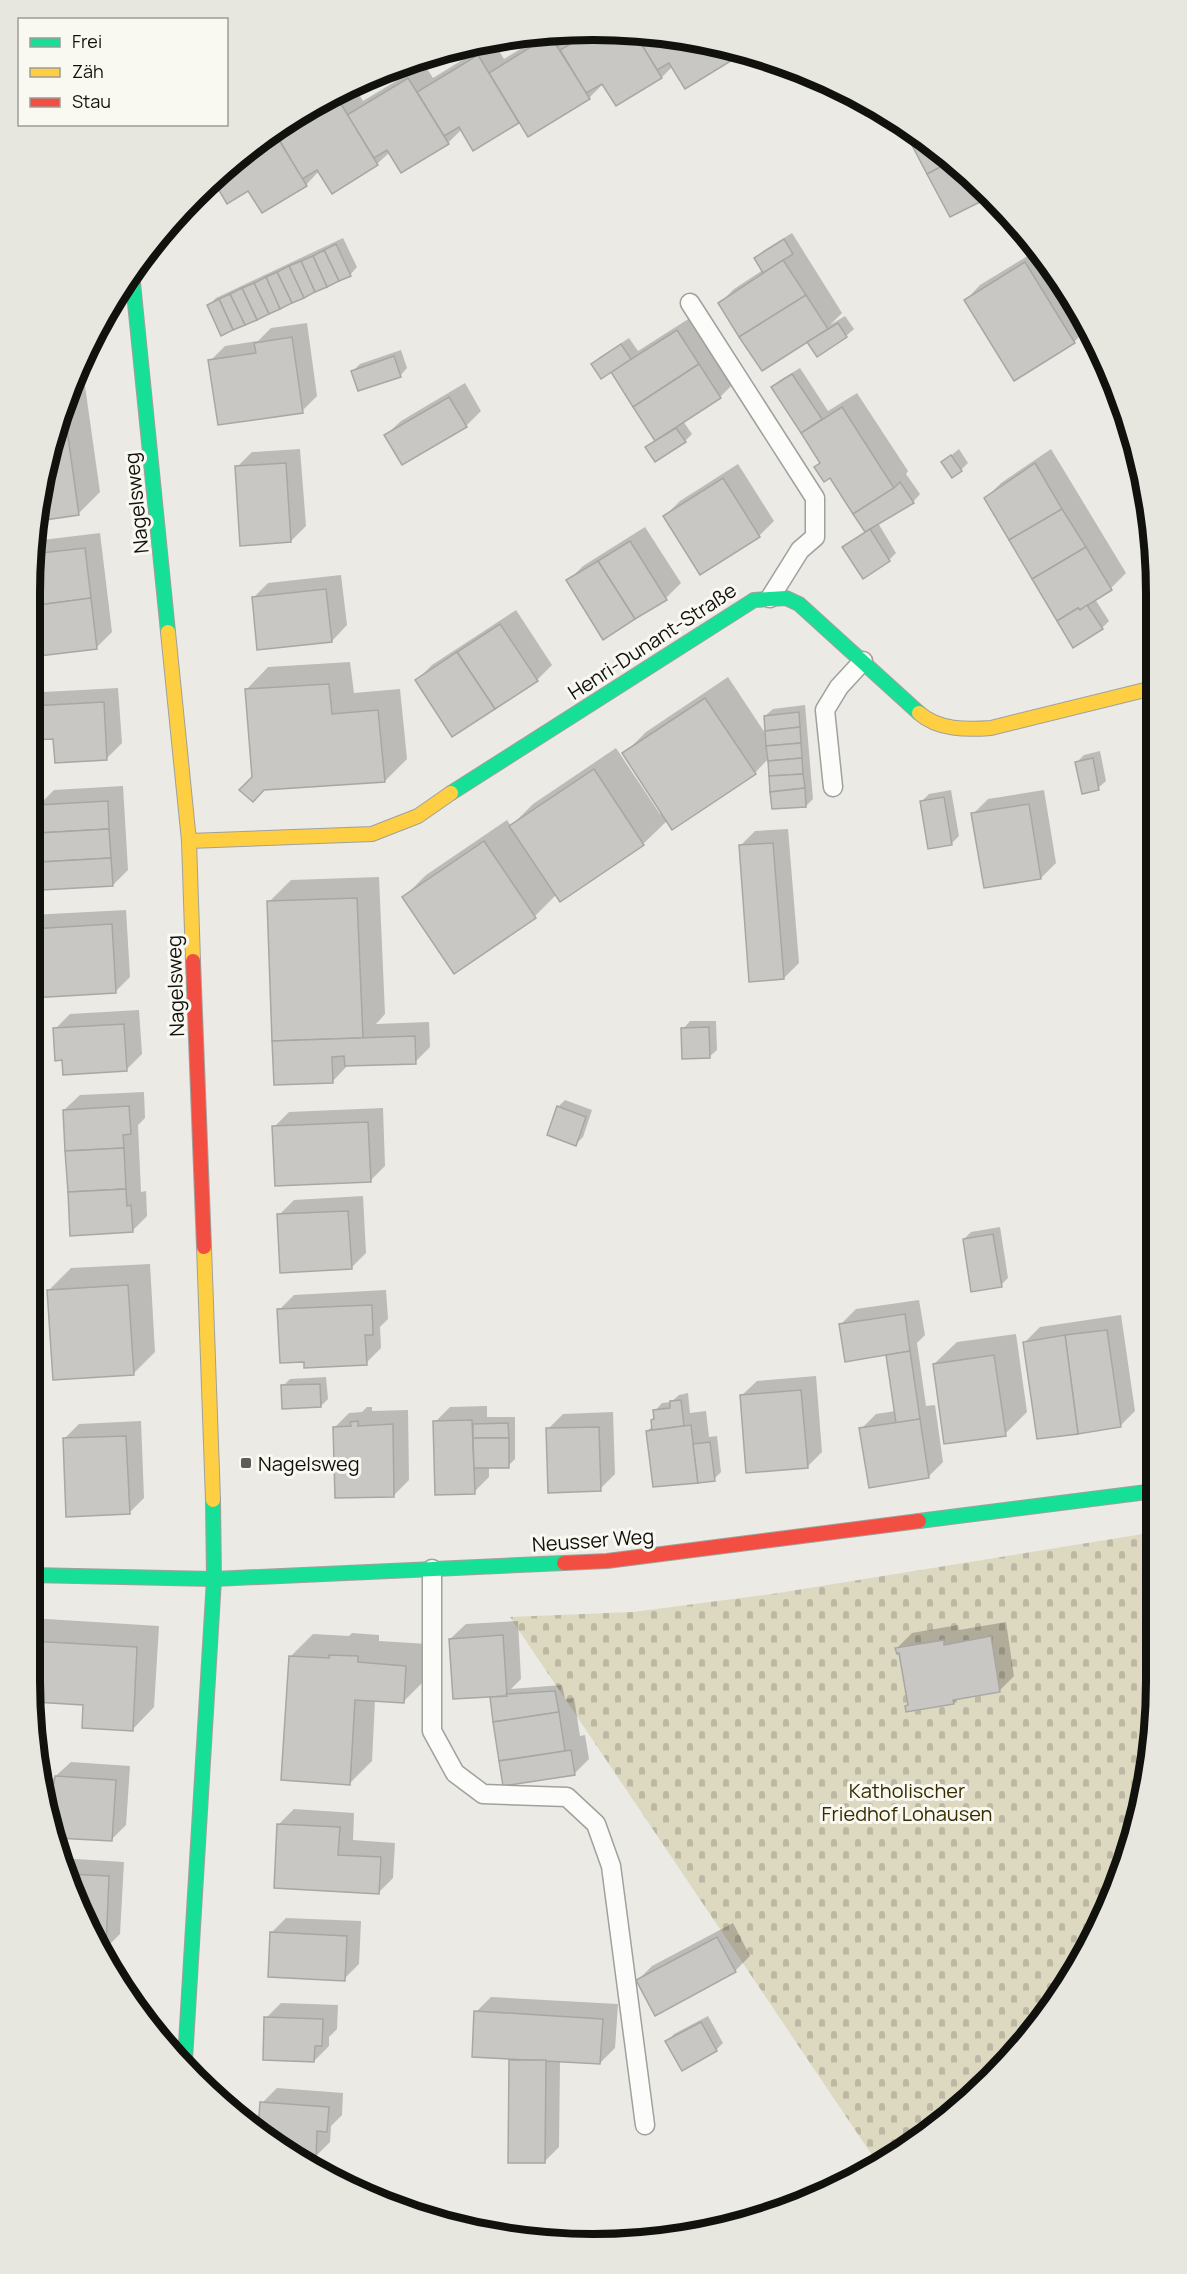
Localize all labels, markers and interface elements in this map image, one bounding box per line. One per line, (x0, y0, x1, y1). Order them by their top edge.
legend (18, 18, 228, 126)
text: Frei (72, 29, 102, 53)
text: Zäh (72, 59, 104, 83)
text: Stau (72, 89, 111, 113)
street label: Nagelsweg (117, 451, 155, 555)
street label: Henri-Dunant-Straße (563, 576, 741, 706)
street label: Nagelsweg (160, 935, 190, 1037)
place label: Nagelsweg (258, 1450, 360, 1477)
marker: Nagelsweg (239, 1456, 253, 1470)
street label: Neusser Weg (531, 1522, 655, 1558)
park label: Katholischer Friedhof Lohausen (822, 1777, 992, 1827)

